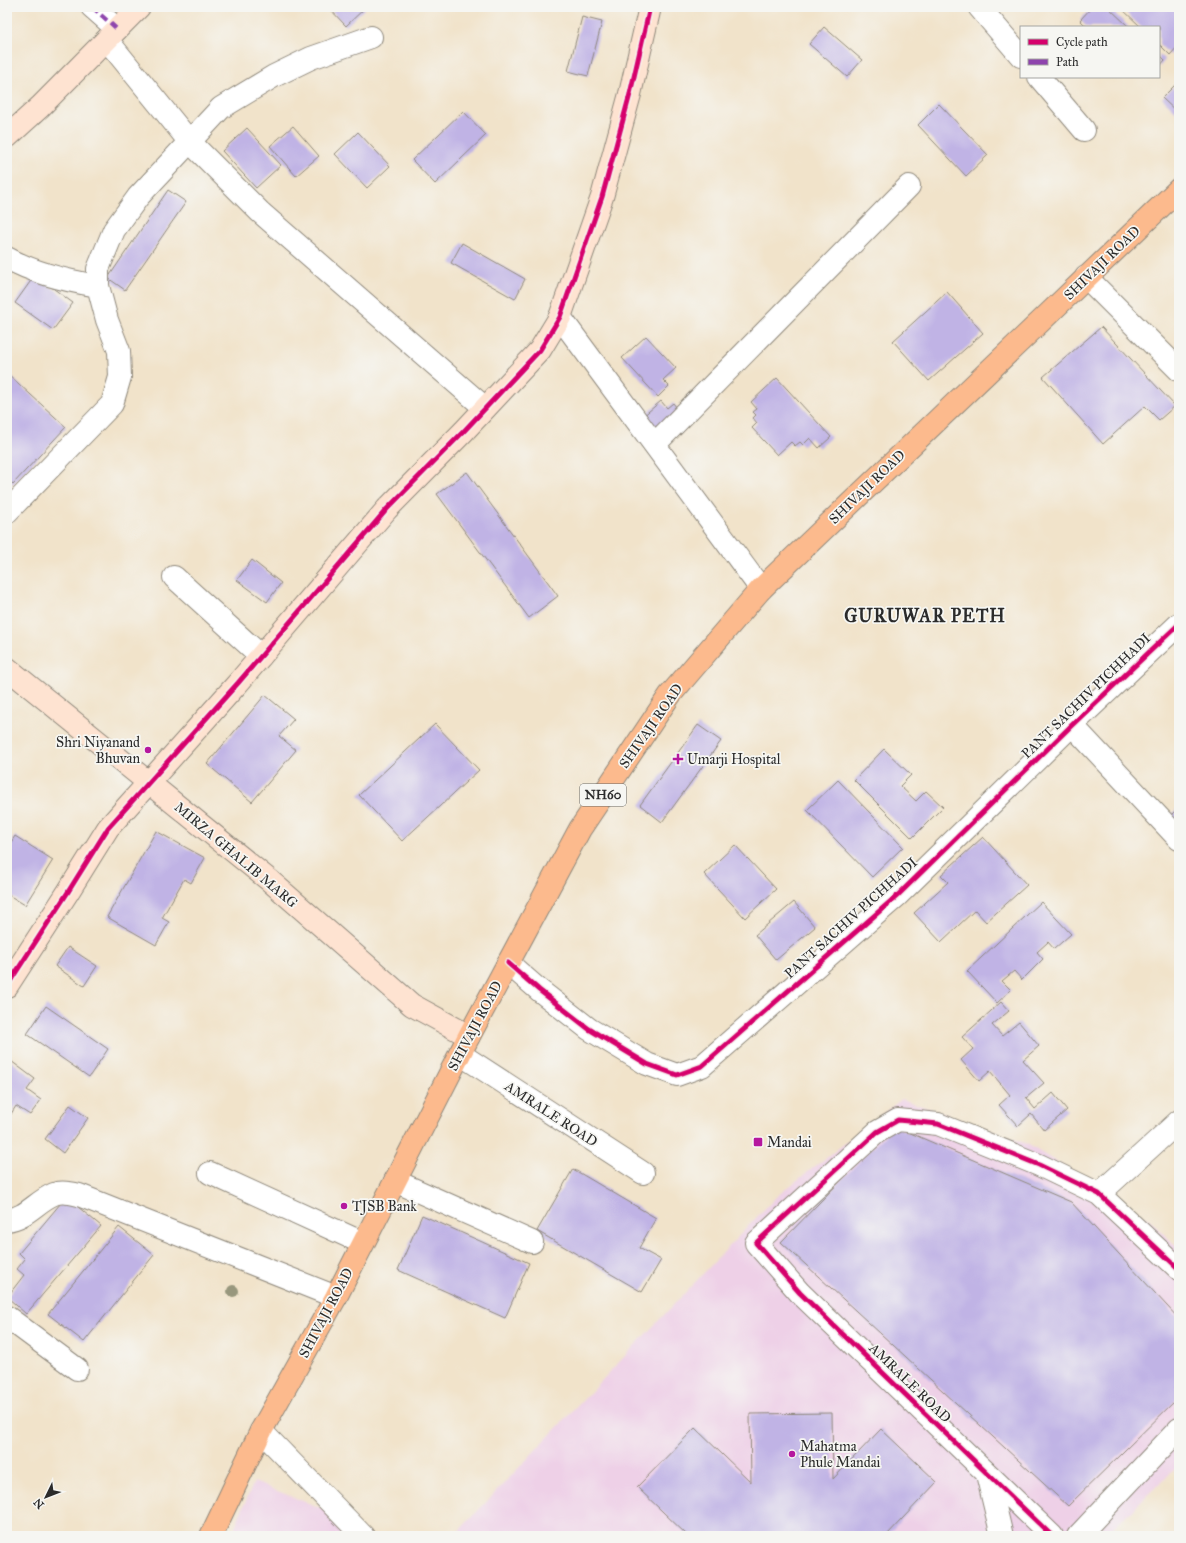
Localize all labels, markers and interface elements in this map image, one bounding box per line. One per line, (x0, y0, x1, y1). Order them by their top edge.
legend (1020, 26, 1160, 78)
text: Cycle path (1056, 35, 1108, 49)
text: Path (1056, 55, 1079, 69)
street label: SHIVAJI ROAD (1060, 222, 1144, 304)
street label: SHIVAJI ROAD (825, 446, 909, 528)
district label: GURUWAR PETH (844, 605, 1006, 627)
street label: PANT SACHIV PICHHADI (1018, 630, 1154, 762)
street label: SHIVAJI ROAD (616, 680, 687, 772)
place label: Shri Niyanand Bhuvan (56, 734, 140, 767)
marker: Shri Niyanand Bhuvan (143, 745, 153, 755)
place label: Umarji Hospital (687, 751, 781, 768)
marker: Umarji Hospital (672, 753, 684, 765)
road number: NH60 (580, 784, 626, 806)
street label: MIRZA GHALIB MARG (171, 799, 301, 911)
street label: PANT SACHIV PICHHADI (781, 854, 921, 982)
street label: SHIVAJI ROAD (444, 978, 507, 1074)
street label: AMRALE ROAD (501, 1077, 601, 1150)
place label: Mandai (767, 1134, 812, 1151)
marker: Mandai (752, 1136, 764, 1148)
place label: TJSB Bank (352, 1198, 417, 1216)
marker: TJSB Bank (339, 1201, 349, 1211)
street label: SHIVAJI ROAD (295, 1265, 358, 1361)
street label: AMRALE ROAD (865, 1339, 954, 1426)
place label: Mahatma Phule Mandai (800, 1438, 881, 1471)
marker: Mahatma Phule Mandai (787, 1449, 797, 1459)
north arrow (26, 1477, 66, 1517)
text: N (31, 1495, 47, 1511)

